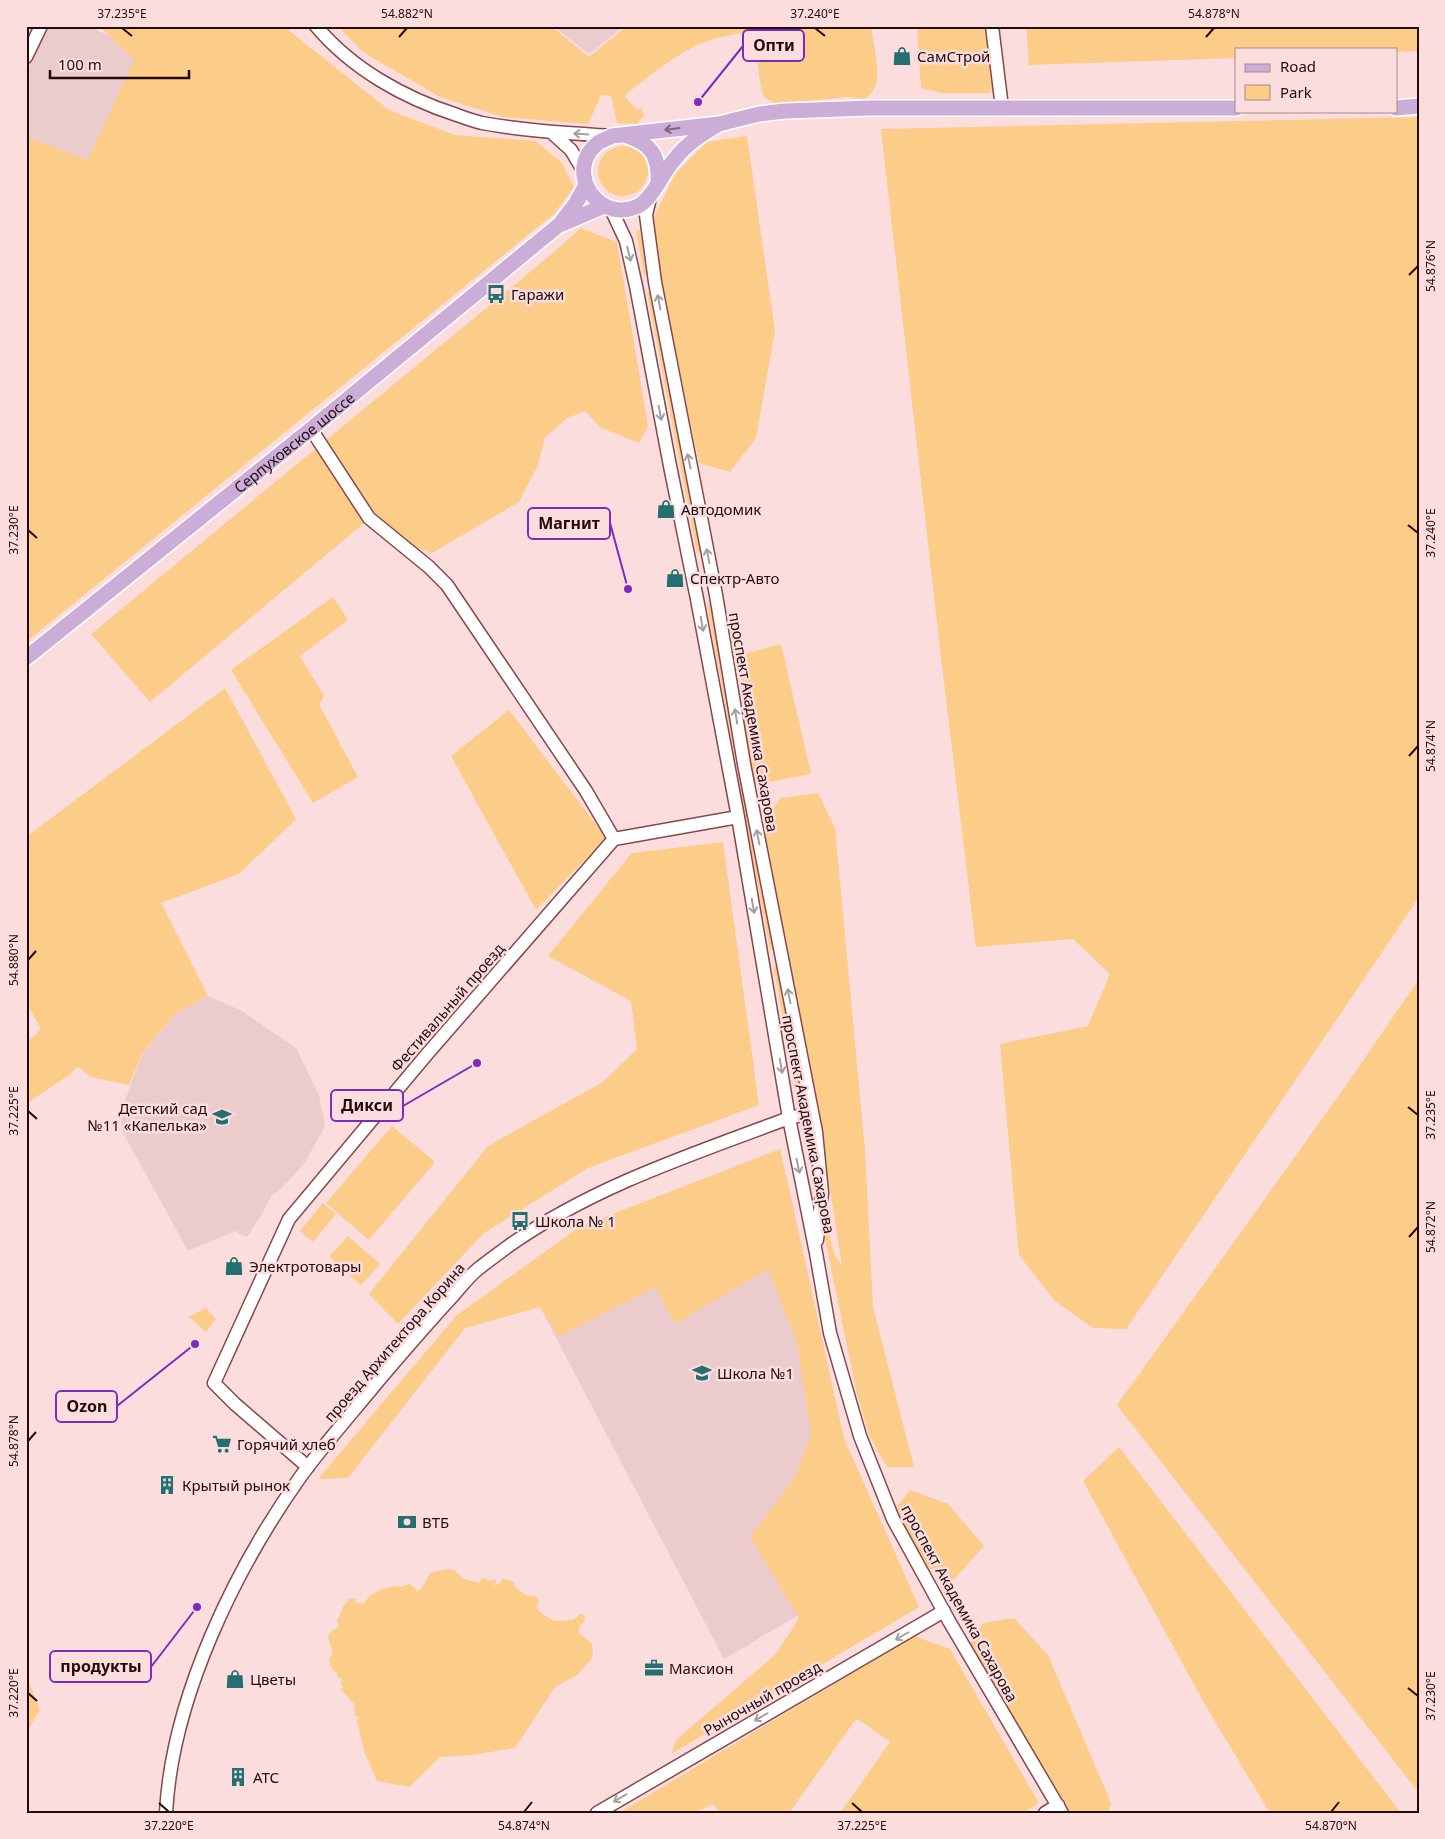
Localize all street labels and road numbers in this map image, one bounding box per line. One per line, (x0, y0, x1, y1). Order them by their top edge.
street label: Серпуховское шоссе (230, 387, 358, 497)
street label: проспект Академика Сахарова (725, 611, 783, 833)
street label: Фестивальный проезд (386, 939, 508, 1075)
street label: проспект Академика Сахарова (778, 1013, 840, 1235)
street label: проезд Архитектора Корина (319, 1258, 469, 1426)
street label: проспект Академика Сахарова (897, 1501, 1023, 1705)
street label: Рыночный проезд (699, 1656, 825, 1740)

